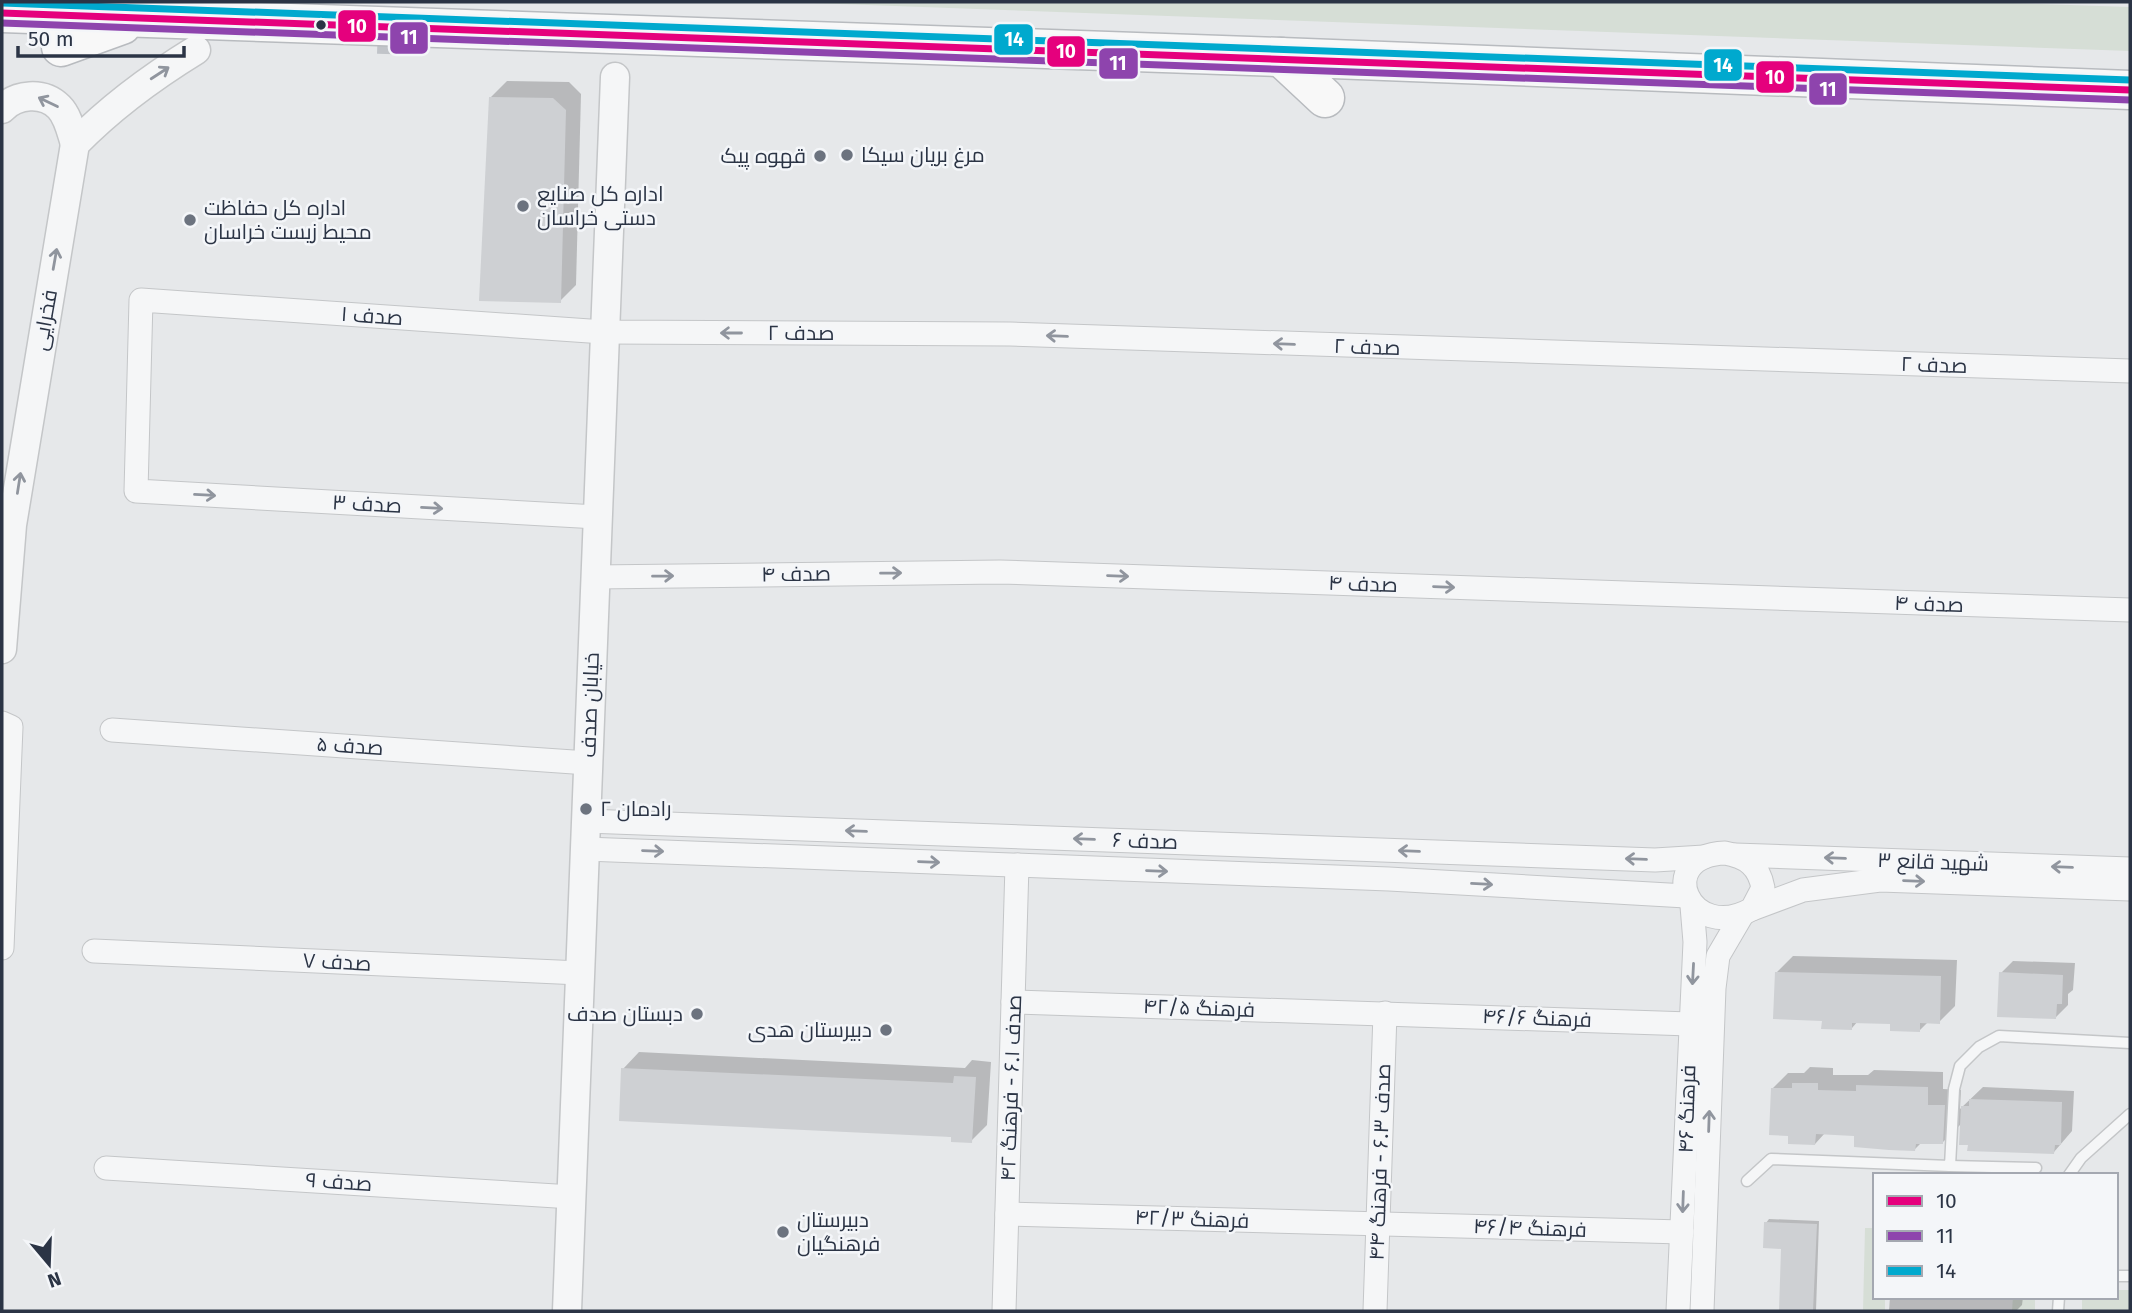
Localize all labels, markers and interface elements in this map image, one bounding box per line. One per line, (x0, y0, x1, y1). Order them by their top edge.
line badge: 10 (337, 9, 377, 43)
scale bar (18, 14, 184, 58)
text: 10 (347, 15, 367, 38)
unlabelled marker (314, 18, 328, 32)
line badge: 11 (389, 21, 429, 55)
line badge: 14 (993, 23, 1034, 56)
text: 50 m (28, 26, 74, 52)
text: 11 (400, 26, 418, 49)
text: 14 (1004, 28, 1024, 51)
line badge: 10 (1046, 35, 1086, 68)
text: 10 (1056, 40, 1076, 63)
line badge: 11 (1098, 47, 1139, 80)
line badge: 14 (1703, 48, 1743, 82)
text: 11 (1109, 52, 1127, 75)
text: 14 (1713, 54, 1733, 77)
line badge: 10 (1755, 60, 1795, 94)
one-way arrow (149, 65, 169, 79)
text: 10 (1765, 66, 1785, 89)
line badge: 11 (1808, 72, 1848, 106)
text: 11 (1819, 78, 1837, 101)
one-way arrow (39, 94, 59, 108)
place label: مرغ بریان سیکا (861, 142, 985, 169)
place label: قهوه پیک (720, 143, 806, 170)
marker: مرغ بریان سیکا (839, 147, 855, 163)
marker: قهوه پیک (812, 148, 828, 164)
place label: اداره کل صنایع دستی خراسان (537, 181, 664, 231)
place label: اداره کل حفاظت محیط زیست خراسان (204, 195, 372, 245)
marker: اداره کل صنایع دستی خراسان (515, 198, 531, 214)
marker: اداره کل حفاظت محیط زیست خراسان (182, 212, 198, 228)
one-way arrow (49, 248, 62, 271)
street label: فخرایی (27, 287, 63, 353)
street label: صدف ۱ (340, 301, 404, 331)
street label: صدف ۲ (768, 320, 834, 346)
one-way arrow (720, 326, 743, 340)
one-way arrow (1045, 329, 1068, 343)
street label: صدف ۲ (1333, 333, 1401, 361)
one-way arrow (1273, 338, 1296, 351)
street label: صدف ۲ (1900, 351, 1968, 379)
one-way arrow (12, 472, 25, 495)
one-way arrow (193, 489, 215, 502)
street label: صدف ۳ (331, 489, 403, 519)
one-way arrow (420, 502, 443, 515)
street label: صدف ۴ (761, 560, 831, 588)
one-way arrow (879, 566, 902, 580)
one-way arrow (652, 569, 675, 583)
one-way arrow (1107, 569, 1130, 582)
street label: صدف ۴ (1328, 570, 1398, 598)
one-way arrow (1432, 581, 1455, 594)
street label: صدف ۴ (1894, 590, 1964, 618)
street label: خیابان صدف (575, 652, 605, 758)
street label: صدف ۵ (316, 731, 384, 761)
place label: رادمان ۲ (600, 796, 672, 822)
marker: رادمان ۲ (578, 801, 594, 817)
one-way arrow (845, 824, 868, 837)
street label: صدف ۶ (1112, 827, 1178, 855)
one-way arrow (1072, 832, 1095, 845)
one-way arrow (1398, 844, 1421, 857)
one-way arrow (641, 845, 664, 858)
street label: شهید قانع ۳ (1877, 847, 1989, 878)
one-way arrow (1823, 851, 1846, 864)
one-way arrow (1625, 853, 1648, 866)
one-way arrow (918, 855, 941, 868)
one-way arrow (2051, 860, 2074, 873)
one-way arrow (1145, 864, 1168, 877)
one-way arrow (1903, 875, 1926, 888)
one-way arrow (1470, 878, 1493, 891)
street label: صدف ۷ (302, 947, 372, 977)
one-way arrow (1686, 962, 1699, 985)
street label: فرهنگ ۴۲/۵ (1143, 993, 1255, 1023)
street label: صدف ۶.۱ - فرهنگ ۴۲ (995, 994, 1027, 1182)
place label: دبستان صدف (567, 1001, 683, 1027)
street label: فرهنگ ۴۶/۶ (1482, 1003, 1592, 1033)
marker: دبستان صدف (689, 1006, 705, 1022)
place label: دبیرستان هدی (748, 1017, 872, 1043)
marker: دبیرستان هدی (878, 1022, 894, 1038)
street label: صدف ۶.۳ - فرهنگ ۴۴ (1364, 1063, 1396, 1261)
street label: فرهنگ ۴۶ (1672, 1064, 1702, 1154)
one-way arrow (1703, 1109, 1716, 1132)
street label: صدف ۹ (305, 1167, 373, 1197)
legend (1873, 1173, 2118, 1299)
text: 10 (1936, 1188, 1957, 1214)
one-way arrow (1676, 1190, 1689, 1213)
street label: فرهنگ ۴۲/۳ (1134, 1204, 1250, 1234)
place label: دبیرستان فرهنگیان (797, 1207, 880, 1257)
street label: فرهنگ ۴۶/۴ (1473, 1213, 1587, 1243)
text: 11 (1936, 1223, 1954, 1249)
marker: دبیرستان فرهنگیان (775, 1224, 791, 1240)
north arrow (14, 1229, 84, 1299)
text: 14 (1936, 1258, 1956, 1284)
text: N (45, 1267, 64, 1293)

